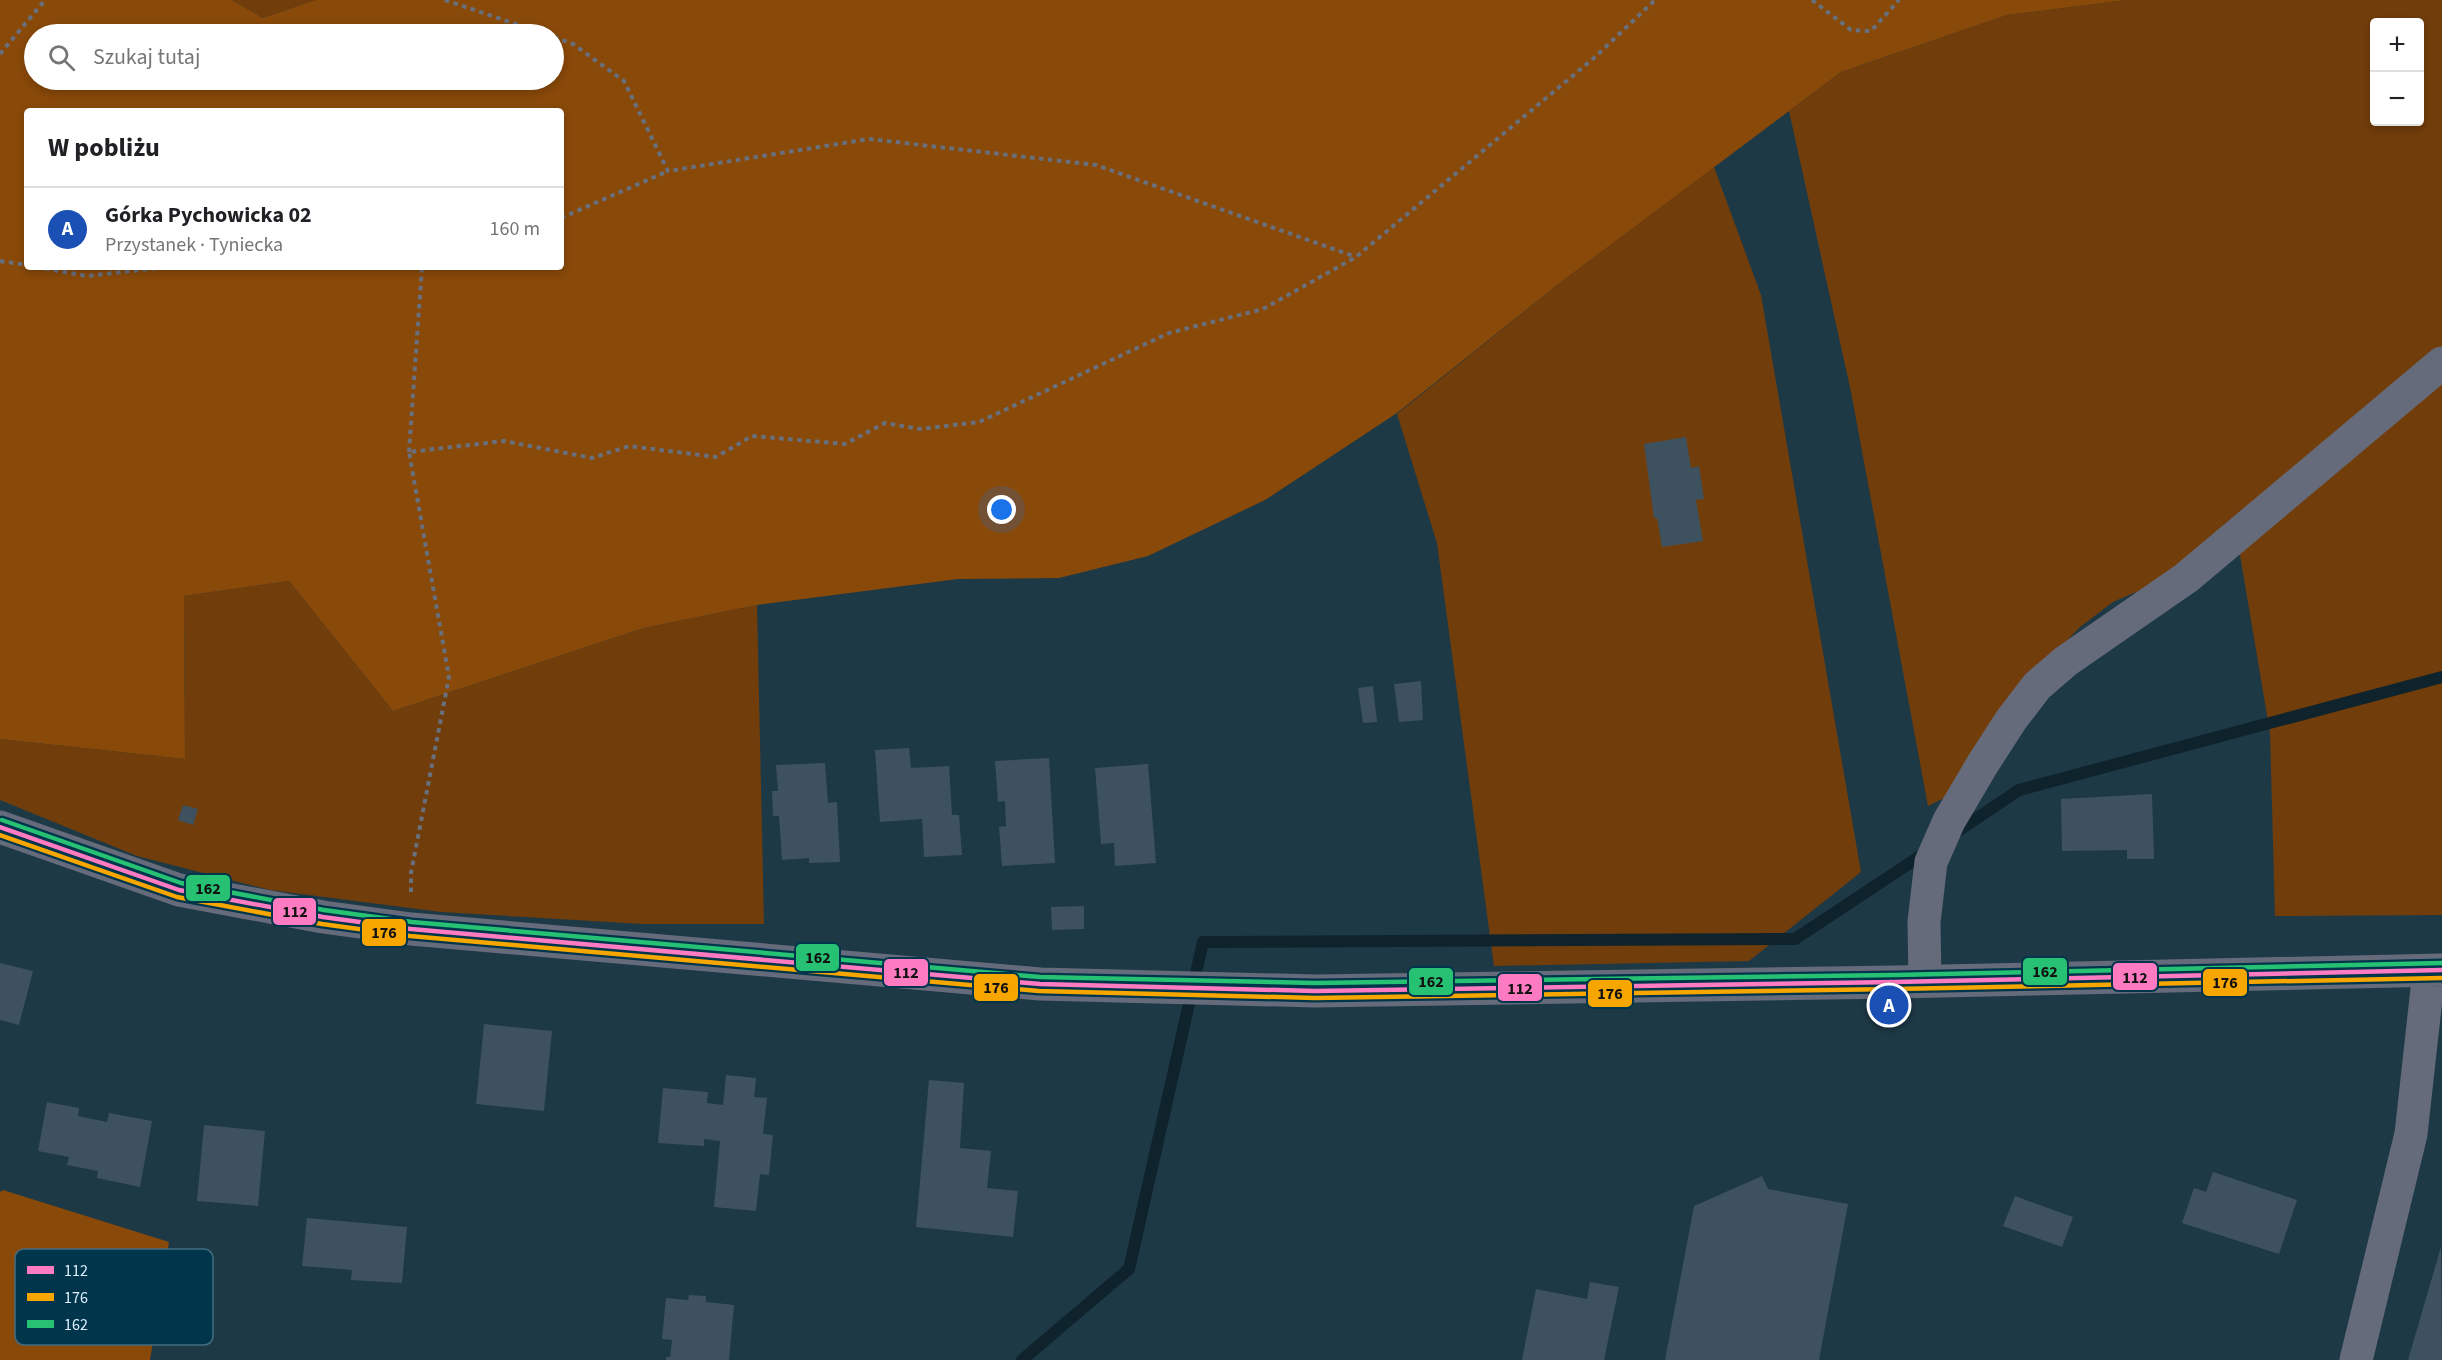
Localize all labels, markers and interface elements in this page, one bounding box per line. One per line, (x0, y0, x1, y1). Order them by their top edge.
map controls (2370, 18, 2424, 126)
button: + (2370, 18, 2424, 72)
search box (24, 24, 564, 90)
icon: search (45, 41, 78, 74)
text: Szukaj tutaj (93, 41, 200, 73)
button: − (2370, 72, 2424, 126)
text: W pobliżu (48, 129, 160, 166)
text: Górka Pychowicka 02 (105, 199, 312, 231)
text: A (62, 215, 73, 243)
text: 160 m (490, 215, 540, 243)
text: Przystanek · Tyniecka (105, 231, 283, 259)
your location (987, 495, 1016, 524)
line badge: 162 (185, 874, 231, 902)
text: 162 (195, 878, 221, 900)
line badge: 112 (272, 897, 317, 926)
text: 112 (282, 901, 308, 923)
line badge: 176 (361, 918, 407, 947)
text: 176 (371, 922, 397, 944)
line badge: 162 (795, 943, 840, 972)
text: 162 (805, 947, 831, 969)
line badge: 162 (2022, 957, 2068, 986)
line badge: 112 (883, 958, 929, 987)
text: 162 (2032, 961, 2058, 983)
text: 112 (893, 962, 919, 984)
line badge: 112 (2112, 962, 2158, 991)
line badge: 162 (1408, 967, 1454, 996)
text: 112 (2122, 967, 2148, 989)
line badge: 176 (2202, 968, 2248, 997)
text: 162 (1418, 971, 1444, 993)
text: 176 (2212, 972, 2238, 994)
line badge: 176 (973, 973, 1019, 1002)
line badge: 112 (1497, 973, 1543, 1002)
text: 176 (983, 977, 1009, 999)
text: 112 (1507, 978, 1533, 1000)
line badge: 176 (1587, 979, 1633, 1008)
pin: A (1870, 982, 1908, 1028)
text: 176 (1597, 983, 1623, 1005)
legend (15, 1249, 213, 1345)
text: 112 (64, 1260, 88, 1282)
text: 176 (64, 1287, 88, 1309)
text: 162 (64, 1314, 88, 1336)

